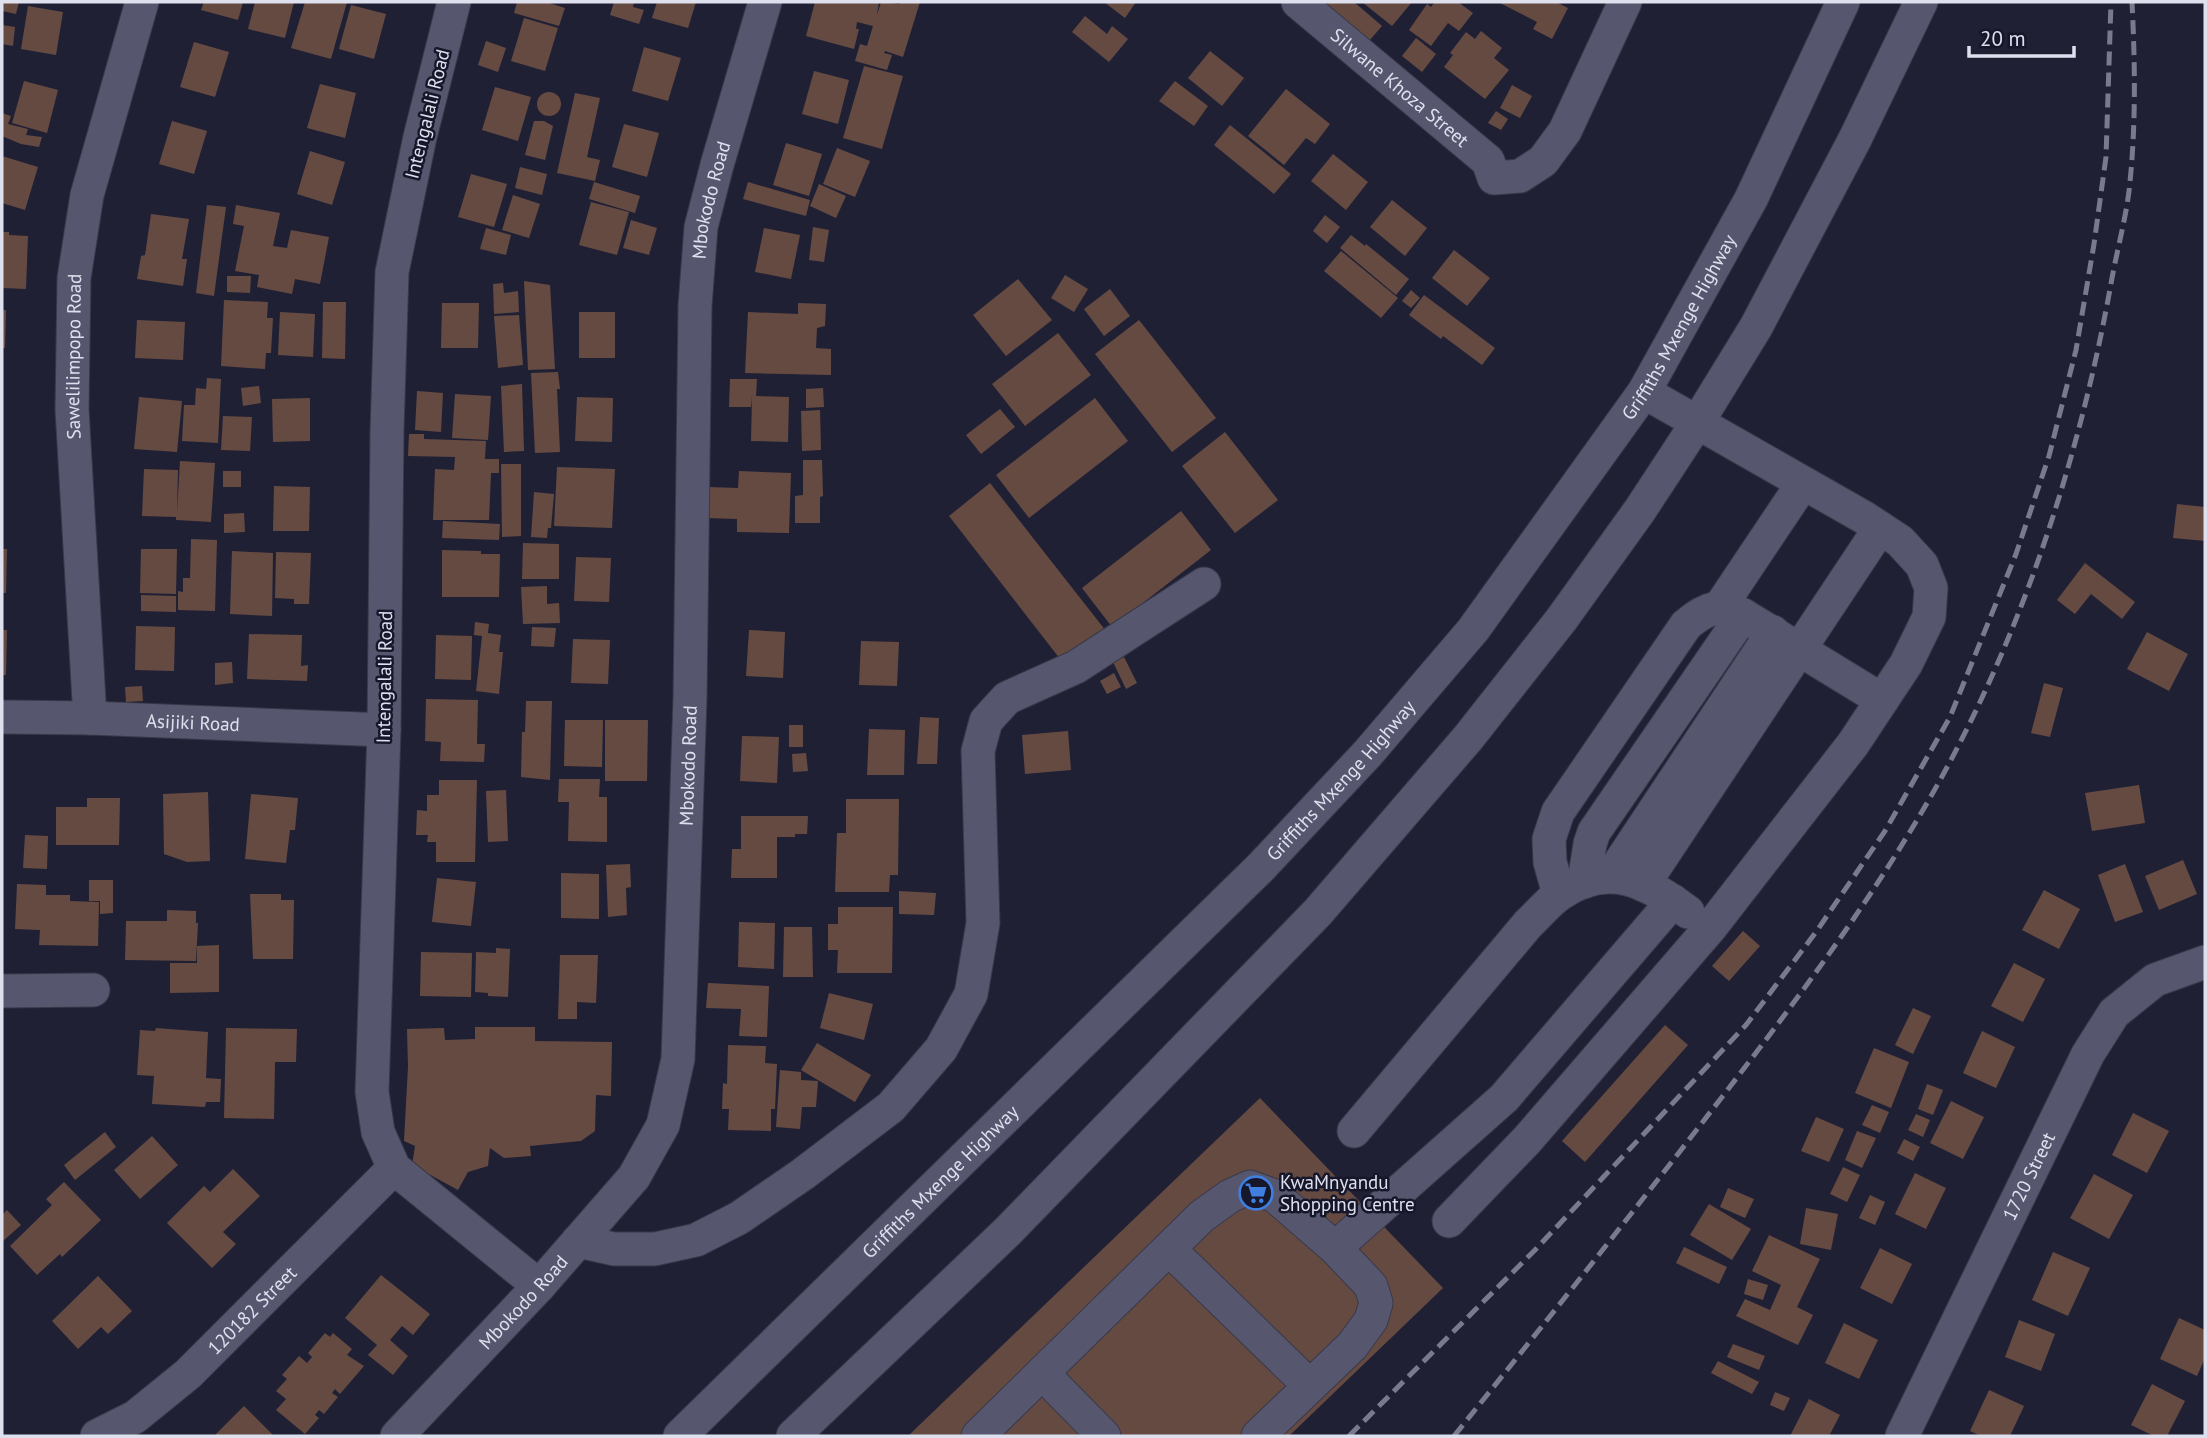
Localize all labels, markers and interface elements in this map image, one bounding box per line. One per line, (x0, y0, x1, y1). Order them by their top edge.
scale bar (1969, 14, 2074, 58)
street label: Silwane Khoza Street (1326, 23, 1474, 152)
text: 20 m (1980, 25, 2026, 52)
street label: Intengalali Road (399, 47, 455, 181)
street label: Mbokodo Road (687, 138, 735, 260)
street label: Griffiths Mxenge Highway (1616, 230, 1741, 424)
street label: Sawelilimpopo Road (60, 273, 86, 440)
street label: Intengalali Road (371, 610, 397, 744)
street label: Griffiths Mxenge Highway (1261, 695, 1420, 866)
street label: Mbokodo Road (674, 705, 702, 826)
street label: Asijiki Road (145, 708, 240, 736)
street label: Griffiths Mxenge Highway (857, 1099, 1023, 1263)
street label: 1720 Street (1997, 1128, 2060, 1224)
place label: KwaMnyandu Shopping Centre (1280, 1170, 1415, 1216)
supermarket icon: KwaMnyandu Shopping Centre (1237, 1174, 1275, 1212)
street label: Mbokodo Road (473, 1250, 573, 1354)
street label: 120182 Street (202, 1260, 302, 1360)

